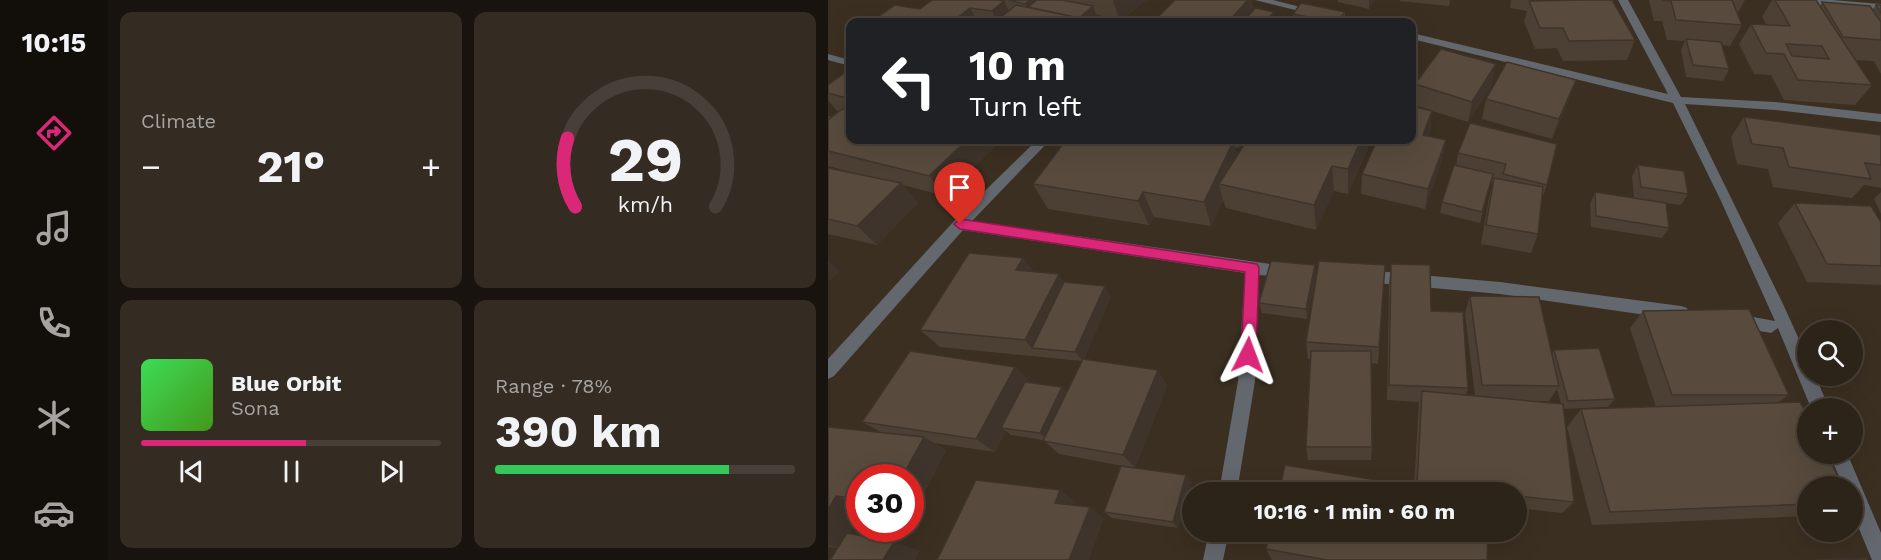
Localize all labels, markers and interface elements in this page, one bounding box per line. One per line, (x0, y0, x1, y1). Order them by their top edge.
text: 10:15 (22, 27, 86, 59)
text: 10 m (969, 41, 1066, 90)
icon: left (870, 42, 948, 120)
text: Turn left (969, 91, 1081, 123)
text: Climate (141, 109, 216, 133)
icon: directions (33, 112, 75, 154)
text: 29 (607, 123, 683, 196)
text: 21° (257, 140, 325, 193)
text: − (141, 147, 161, 186)
text: + (421, 147, 441, 186)
pin (934, 162, 985, 224)
icon: arrive (943, 171, 976, 204)
text: km/h (617, 192, 673, 217)
icon: music (33, 207, 75, 249)
icon: phone (33, 302, 75, 344)
map controls (1797, 320, 1863, 542)
button: search (1797, 320, 1863, 386)
position arrow (1216, 323, 1280, 387)
text: Blue Orbit (231, 371, 341, 396)
text: Range · 78% (495, 374, 612, 398)
text: Sona (231, 396, 280, 420)
icon: climate (33, 397, 75, 439)
button: + (1797, 398, 1863, 464)
text: 390 km (495, 405, 662, 458)
icon: previous (175, 455, 208, 488)
icon: pause (275, 455, 308, 488)
icon: next (375, 455, 408, 488)
speed limit sign: 30 (846, 464, 924, 542)
button: − (1797, 476, 1863, 542)
icon: car (33, 492, 75, 534)
text: 10:16 · 1 min · 60 m (1254, 499, 1455, 524)

